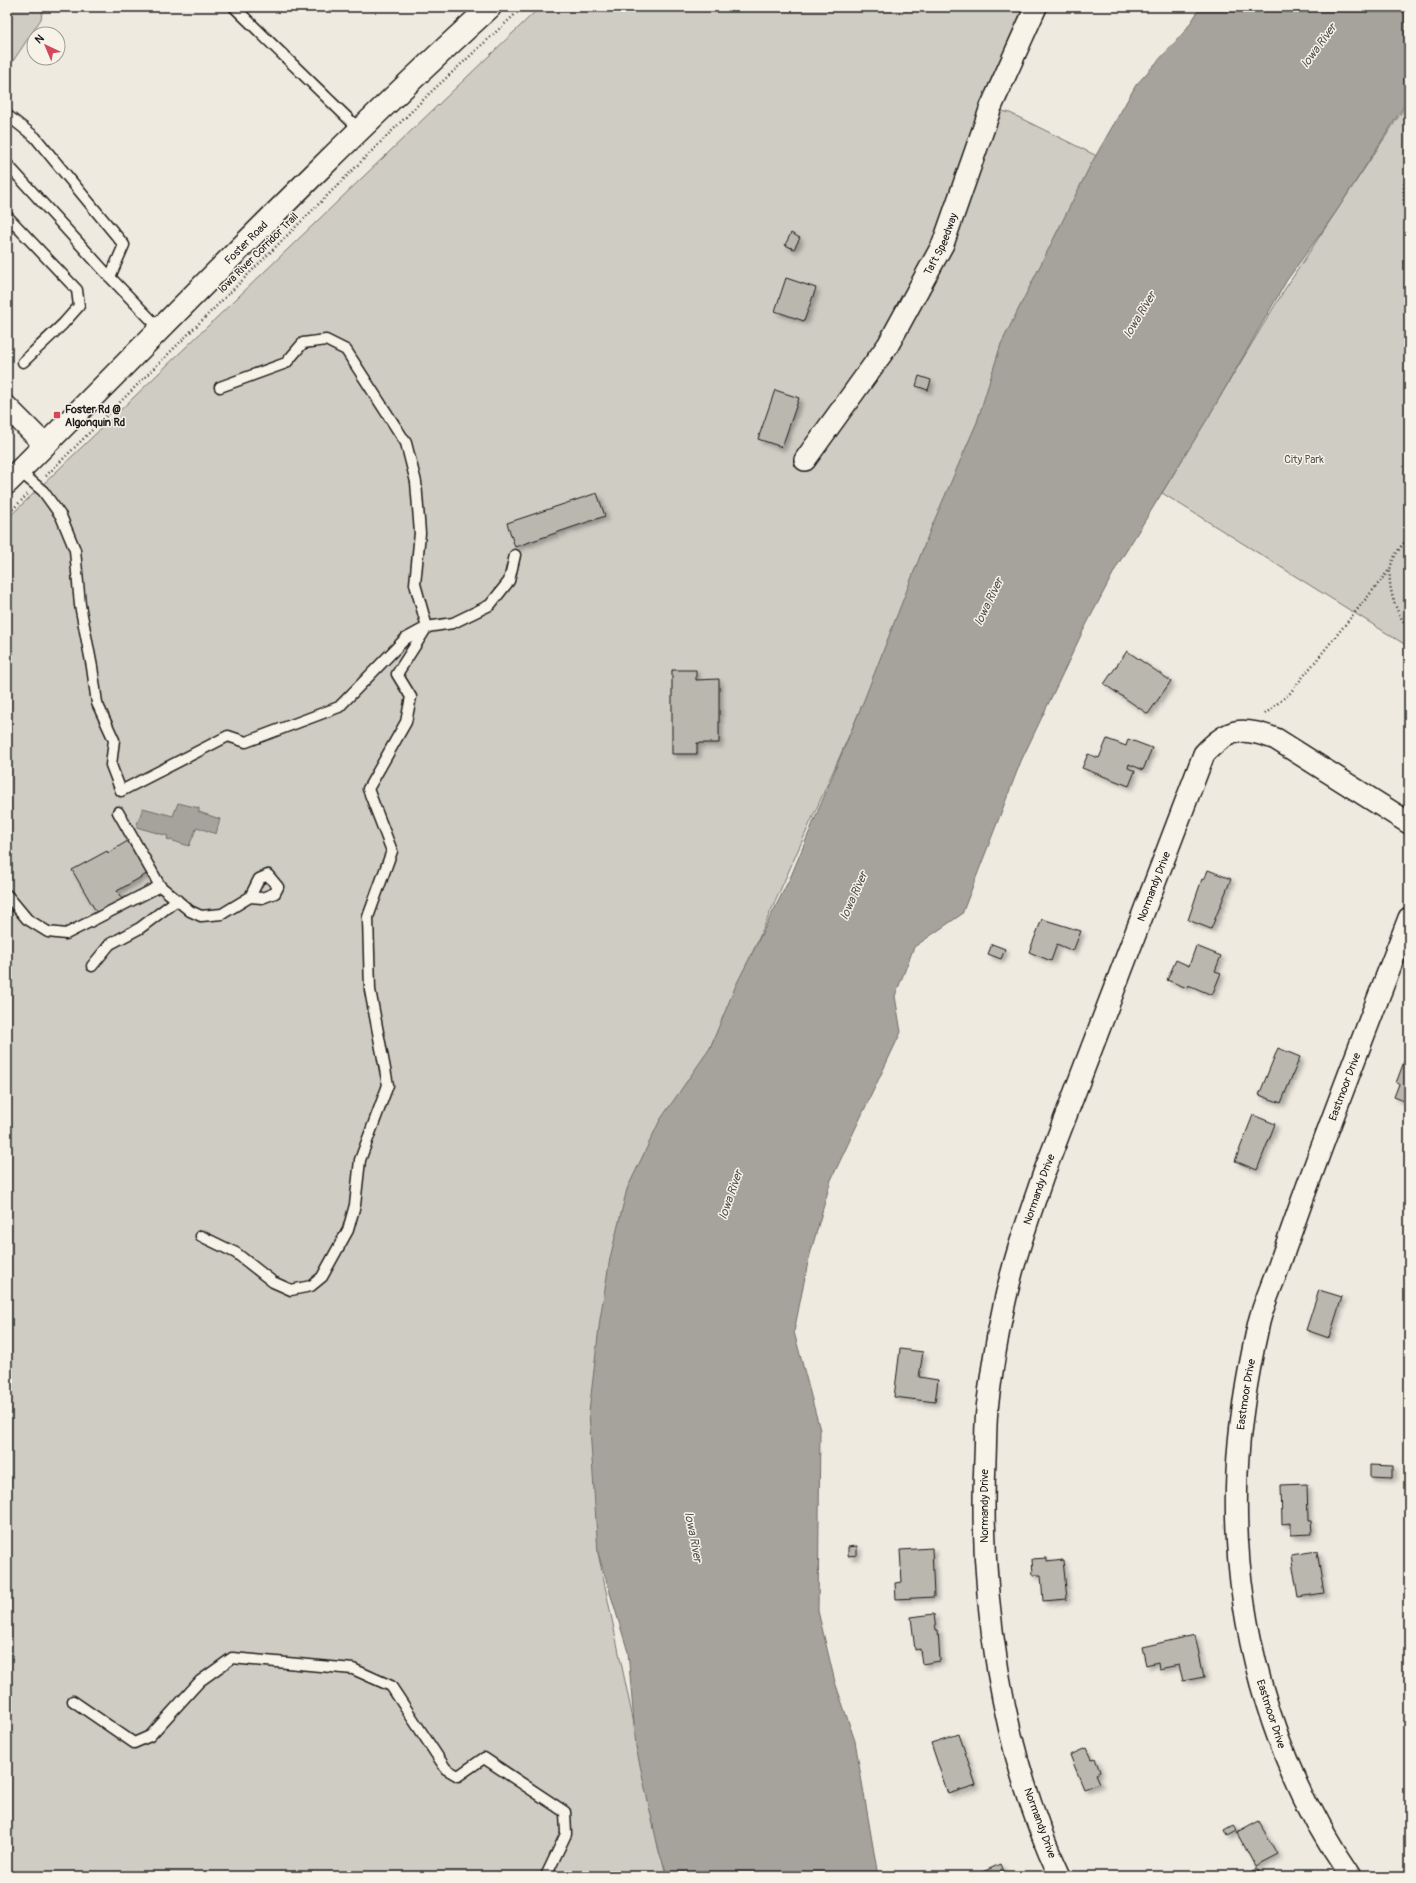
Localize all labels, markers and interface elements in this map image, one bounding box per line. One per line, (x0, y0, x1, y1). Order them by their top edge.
water label: Iowa River (1298, 20, 1341, 71)
north arrow (26, 26, 66, 66)
text: N (32, 32, 47, 46)
street label: Iowa River Corridor Trail (215, 210, 301, 296)
street label: Taft Speedway (921, 211, 960, 277)
street label: Foster Road (221, 218, 270, 267)
water label: Iowa River (1120, 288, 1160, 341)
place label: Foster Rd @ Algonquin Rd (65, 403, 125, 429)
marker: Foster Rd @ Algonquin Rd (52, 410, 62, 420)
park label: City Park (1284, 453, 1324, 466)
water label: Iowa River (971, 574, 1008, 628)
street label: Normandy Drive (1134, 849, 1173, 923)
water label: Iowa River (837, 868, 872, 922)
street label: Eastmoor Drive (1326, 1050, 1363, 1122)
street label: Normandy Drive (1020, 1152, 1057, 1226)
water label: Iowa River (716, 1167, 747, 1222)
street label: Eastmoor Drive (1234, 1357, 1258, 1431)
street label: Normandy Drive (978, 1468, 991, 1543)
water label: Iowa River (681, 1511, 706, 1565)
street label: Eastmoor Drive (1254, 1678, 1288, 1751)
street label: Normandy Drive (1021, 1786, 1059, 1861)

